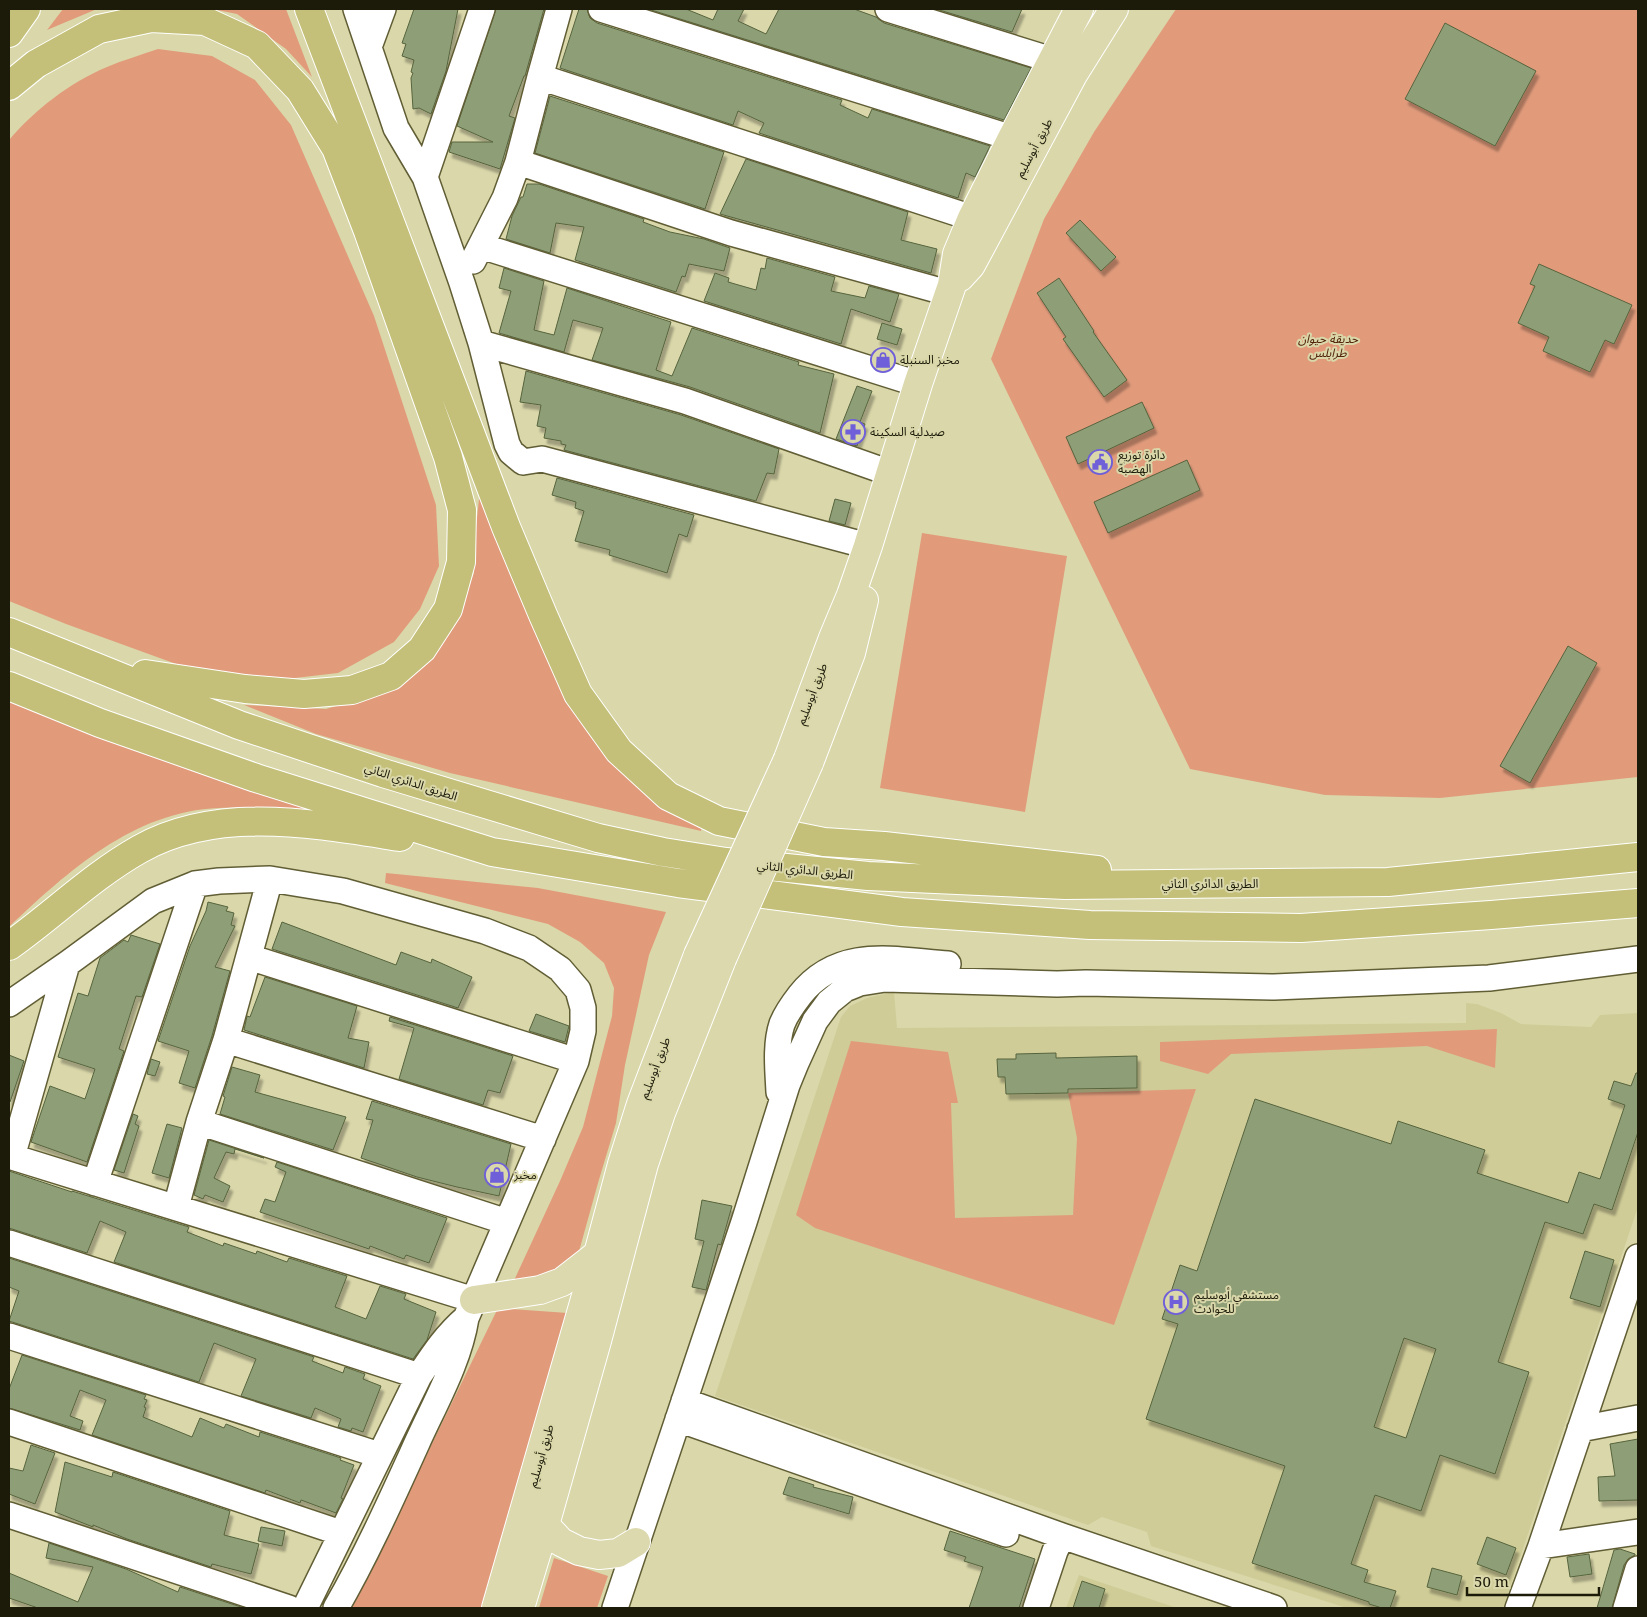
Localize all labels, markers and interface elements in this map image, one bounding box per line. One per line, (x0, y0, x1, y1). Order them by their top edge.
street label: طريق أبوسليم (1011, 115, 1057, 181)
park label: حديقة حيوان طرابلس (1298, 330, 1359, 361)
shop icon: مخبز السنبلة (870, 347, 896, 373)
place label: مخبز السنبلة (900, 351, 960, 368)
pharmacy icon: صيدلية السكينة (840, 419, 866, 445)
place label: صيدلية السكينة (870, 423, 945, 440)
place label: دائرة توزيع الهضبة (1118, 446, 1166, 477)
public building icon: دائرة توزيع الهضبة (1087, 449, 1113, 475)
street label: طريق أبوسليم (792, 660, 832, 728)
street label: الطريق الدائري الثاني (362, 758, 460, 806)
street label: الطريق الدائري الثاني (756, 856, 854, 885)
street label: الطريق الدائري الثاني (1162, 875, 1259, 894)
street label: طريق أبوسليم (635, 1034, 675, 1102)
shop icon: مخبز (484, 1162, 510, 1188)
place label: مخبز (513, 1166, 537, 1183)
place label: مستشفي أبوسليم للحوادث (1194, 1286, 1279, 1317)
hospital icon: مستشفي أبوسليم للحوادث (1163, 1289, 1189, 1315)
street label: طريق أبوسليم (523, 1422, 559, 1490)
scale bar (1467, 1564, 1600, 1596)
text: 50 m (1474, 1571, 1509, 1591)

